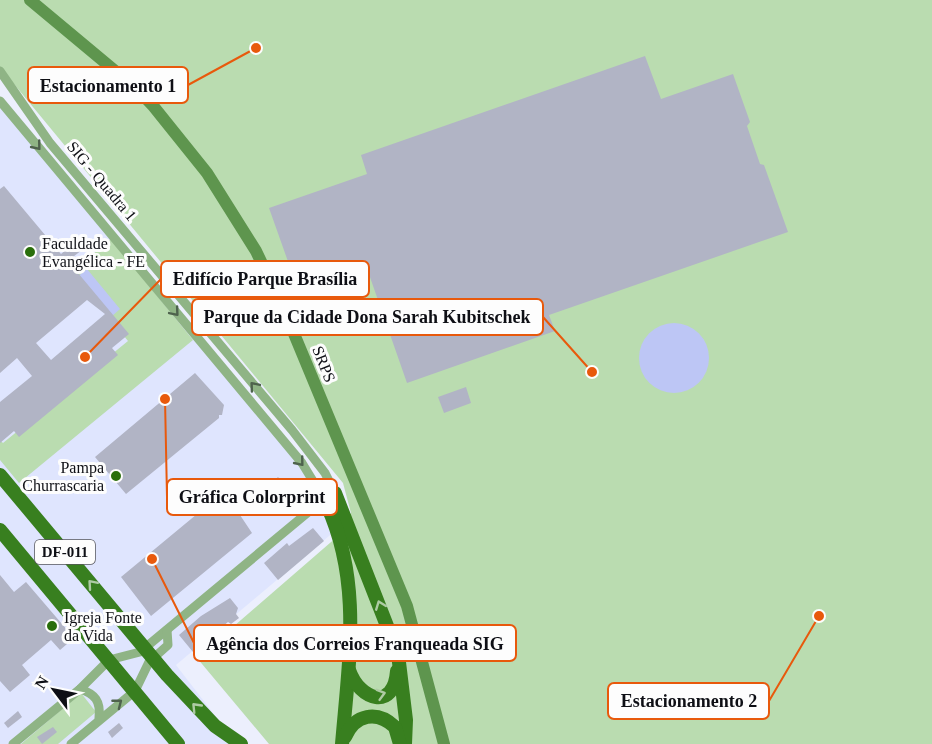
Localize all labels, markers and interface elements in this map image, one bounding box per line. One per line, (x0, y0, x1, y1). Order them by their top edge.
callout: Estacionamento 1 (28, 67, 188, 103)
text: Estacionamento 1 (40, 76, 176, 96)
street label: SIG - Quadra 1 (64, 138, 140, 224)
one-way arrow (30, 139, 41, 150)
place label: Faculdade Evangélica - FE (42, 235, 145, 271)
marker: Faculdade Evangélica - FE (23, 245, 37, 259)
callout: Edifício Parque Brasília (161, 261, 369, 297)
text: Edifício Parque Brasília (173, 269, 357, 289)
callout: Parque da Cidade Dona Sarah Kubitschek (192, 299, 543, 335)
one-way arrow (168, 305, 179, 316)
text: Parque da Cidade Dona Sarah Kubitschek (203, 307, 531, 327)
street label: SRPS (309, 343, 339, 385)
one-way arrow (250, 382, 261, 393)
one-way arrow (293, 455, 304, 466)
place label: Pampa Churrascaria (22, 459, 104, 494)
marker: Pampa Churrascaria (109, 469, 123, 483)
callout: Gráfica Colorprint (167, 479, 337, 515)
text: Gráfica Colorprint (179, 487, 325, 507)
road number: DF-011 (35, 540, 95, 564)
one-way arrow (88, 580, 99, 591)
one-way arrow (375, 601, 387, 612)
place label: Igreja Fonte da Vida (64, 609, 142, 644)
marker: Igreja Fonte da Vida (45, 619, 59, 633)
callout: Agência dos Correios Franqueada SIG (194, 625, 516, 661)
text: Agência dos Correios Franqueada SIG (206, 634, 504, 654)
north arrow (24, 660, 84, 720)
text: N (31, 673, 52, 692)
callout: Estacionamento 2 (608, 683, 769, 719)
one-way arrow (376, 689, 386, 701)
text: Estacionamento 2 (621, 691, 757, 711)
one-way arrow (112, 700, 123, 711)
one-way arrow (192, 703, 203, 713)

